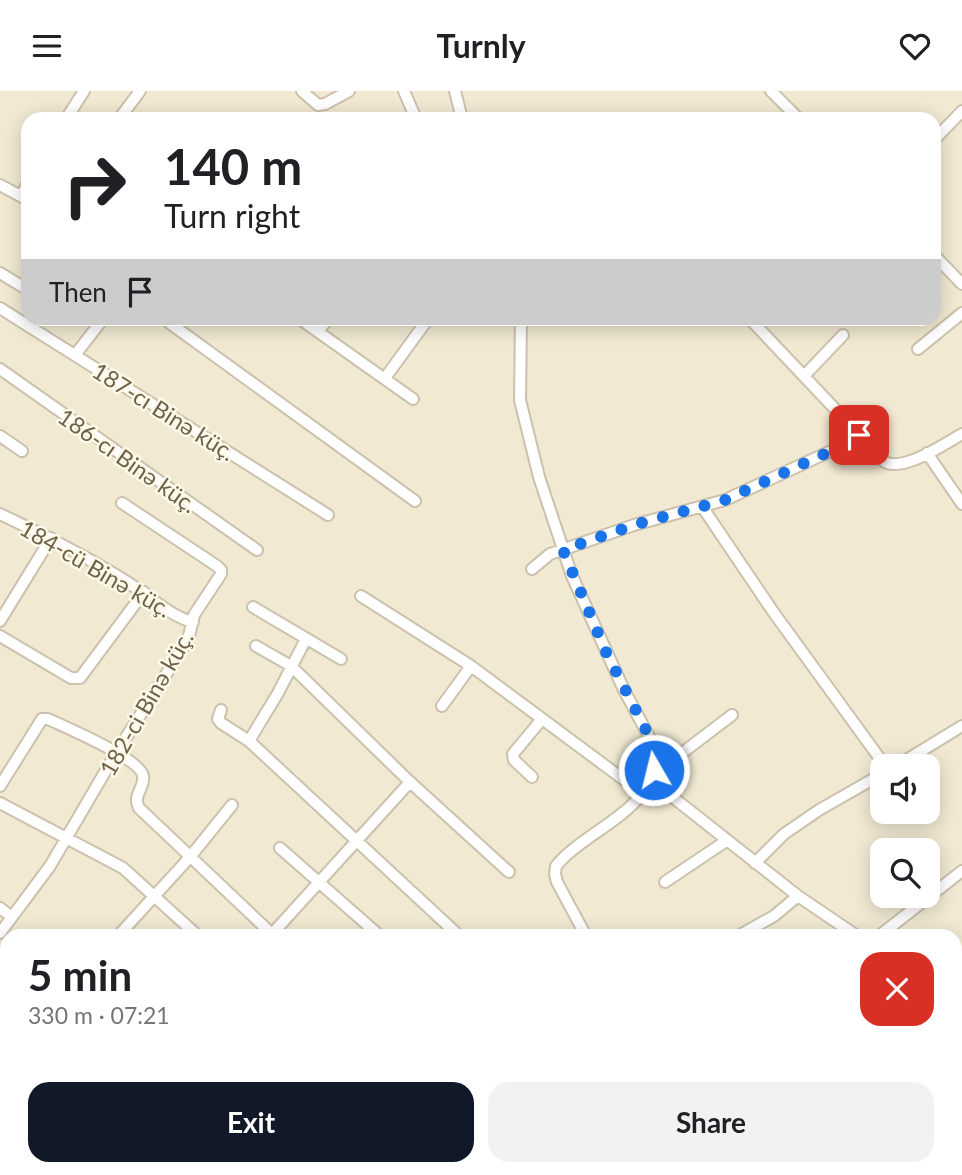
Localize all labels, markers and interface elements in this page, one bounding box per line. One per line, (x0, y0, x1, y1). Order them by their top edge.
text: Turnly (436, 26, 526, 65)
icon: menu (28, 27, 66, 65)
icon: heart (896, 27, 934, 65)
text: 140 m (164, 137, 302, 195)
icon: right (49, 140, 140, 231)
text: Turn right (164, 196, 300, 235)
icon: arrive (121, 273, 159, 311)
text: Then (49, 276, 107, 308)
street label: 187-cı Binə küç. (87, 356, 241, 466)
street label: 186-cı Binə küç. (53, 402, 203, 518)
pin (829, 405, 889, 465)
icon: arrive (840, 416, 878, 454)
street label: 184-cü Binə küç. (15, 513, 177, 623)
street label: 182-ci Binə küç. (93, 625, 199, 781)
position arrow (617, 733, 691, 807)
map controls (870, 754, 940, 908)
button: sound (870, 754, 940, 824)
button: search (870, 838, 940, 908)
text: 5 min (28, 950, 132, 1000)
button: close (860, 952, 934, 1026)
text: 330 m · 07:21 (28, 1001, 170, 1029)
button: Exit (28, 1082, 474, 1162)
button: Share (488, 1082, 934, 1162)

